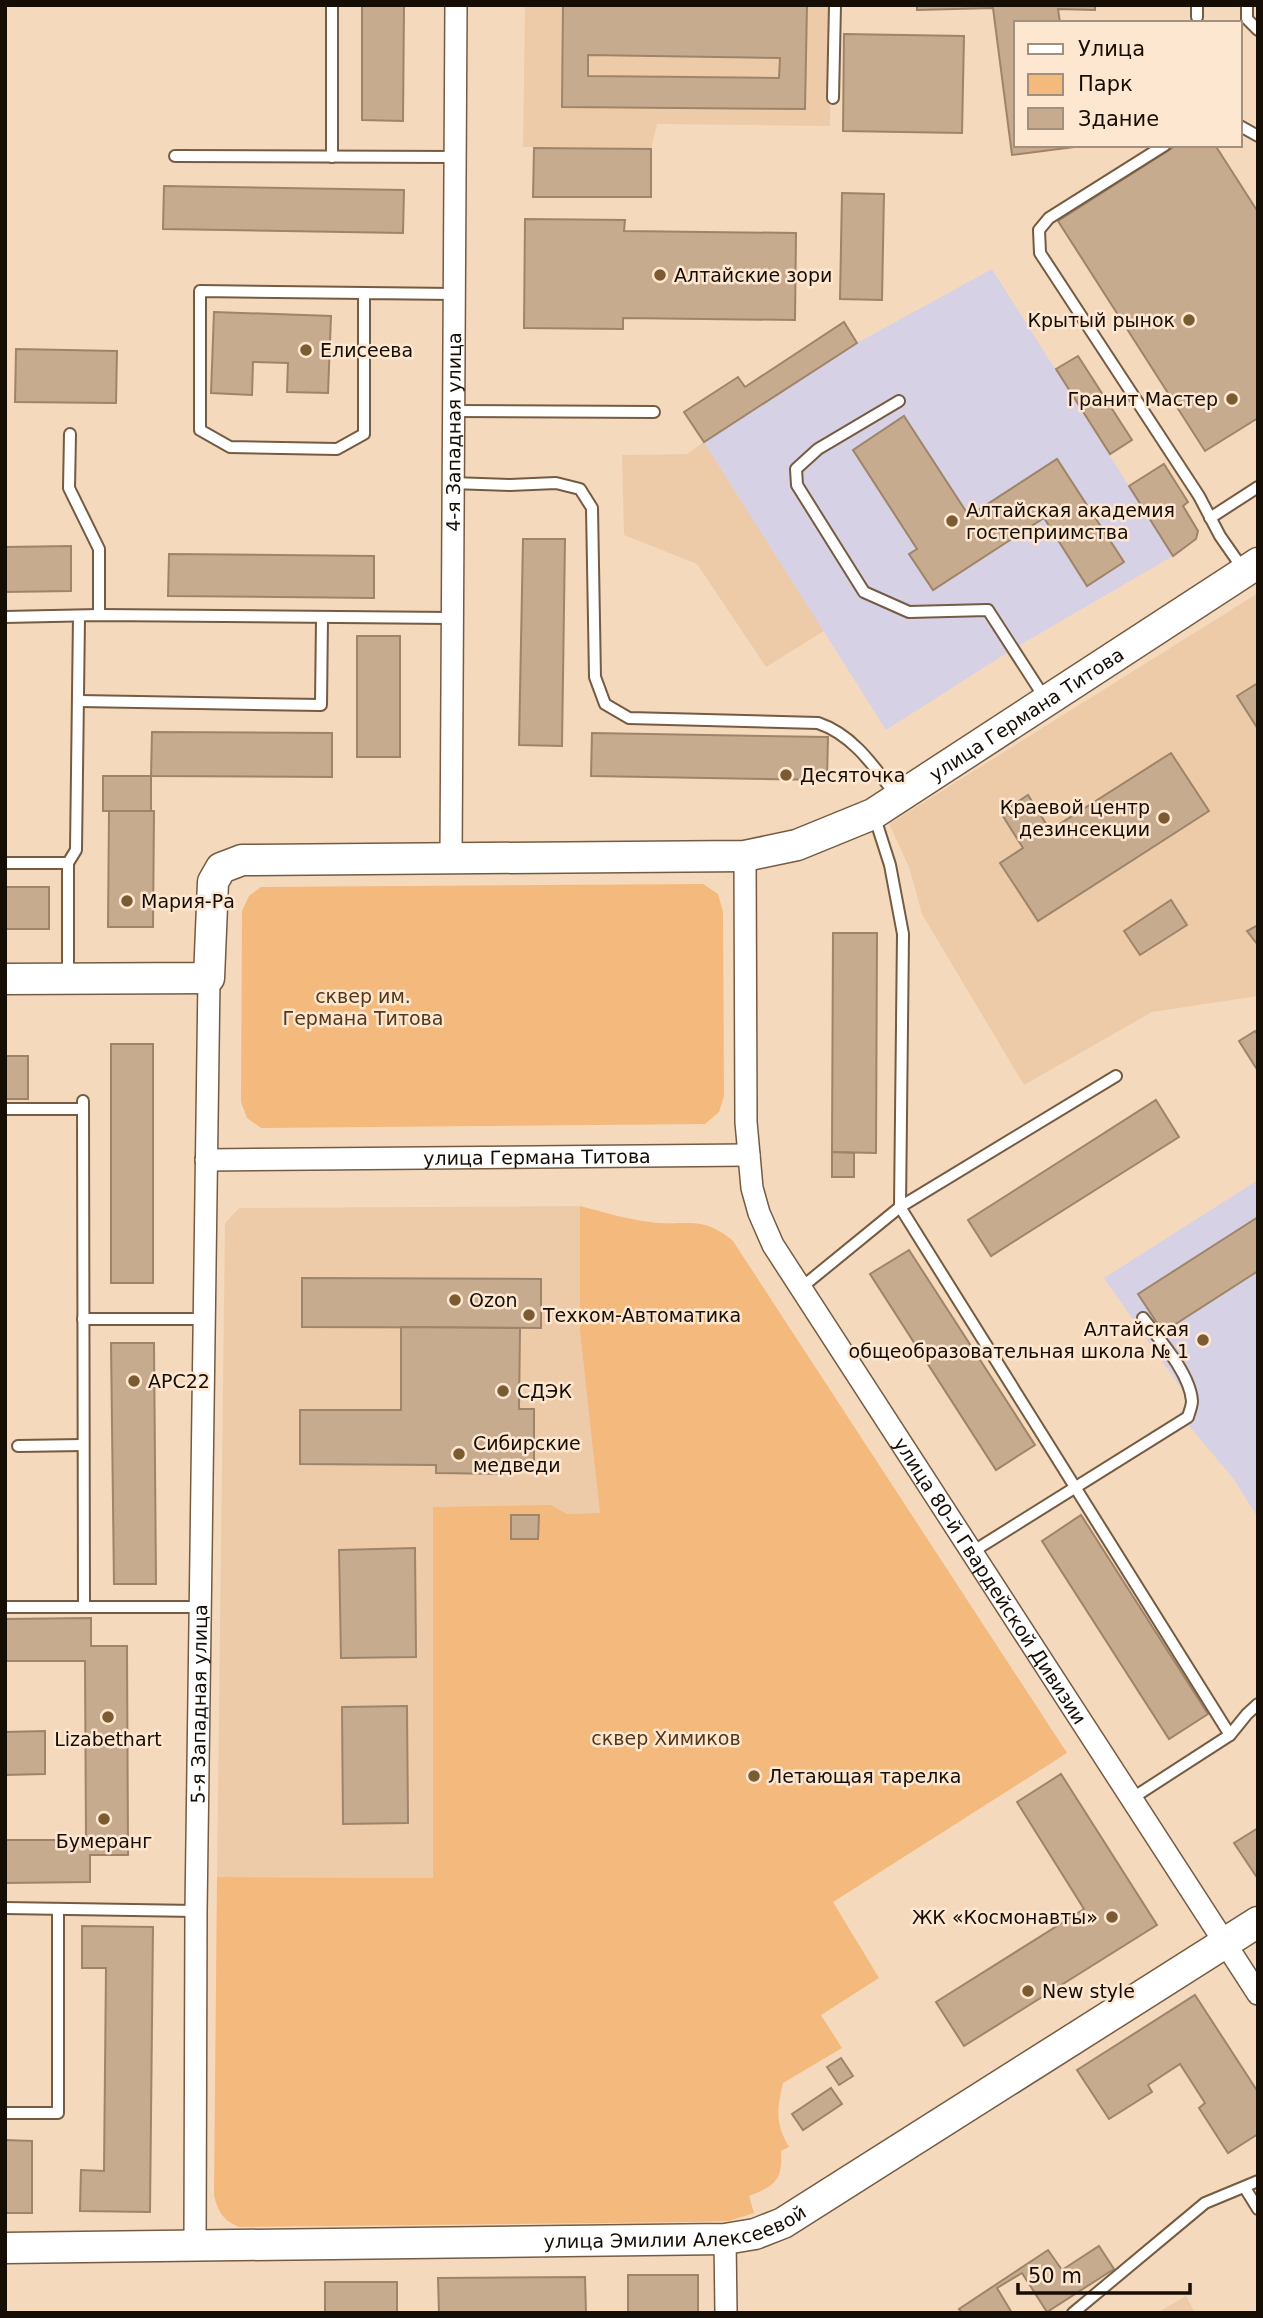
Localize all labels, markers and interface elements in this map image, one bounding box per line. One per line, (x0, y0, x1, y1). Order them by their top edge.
legend (1014, 21, 1242, 147)
text: Улица (1078, 37, 1145, 61)
text: Парк (1078, 72, 1133, 96)
text: Здание (1078, 107, 1159, 131)
place label: Алтайские зори (674, 264, 832, 286)
marker: Алтайские зори (652, 267, 668, 283)
place label: Крытый рынок (1027, 309, 1175, 331)
marker: Крытый рынок (1181, 312, 1197, 328)
street label: 4-я Западная улица (442, 332, 465, 532)
place label: Елисеева (320, 339, 413, 361)
marker: Елисеева (298, 342, 314, 358)
place label: Гранит Мастер (1068, 388, 1218, 410)
marker: Гранит Мастер (1224, 391, 1240, 407)
place label: Алтайская академия гостеприимства (966, 499, 1175, 543)
marker: Алтайская академия гостеприимства (944, 513, 960, 529)
street label: улица Германа Титова (925, 643, 1128, 785)
place label: Десяточка (800, 764, 905, 786)
marker: Десяточка (778, 767, 794, 783)
place label: Краевой центр дезинсекции (1000, 796, 1150, 840)
marker: Краевой центр дезинсекции (1156, 810, 1172, 826)
place label: Мария-Ра (141, 890, 235, 912)
marker: Мария-Ра (119, 893, 135, 909)
park label: сквер им. Германа Титова (283, 985, 443, 1029)
street label: улица Германа Титова (423, 1145, 651, 1169)
place label: Ozon (469, 1289, 518, 1311)
marker: Ozon (447, 1292, 463, 1308)
place label: Техком-Автоматика (542, 1304, 741, 1326)
marker: Техком-Автоматика (521, 1307, 537, 1323)
place label: Алтайская общеобразовательная школа № 1 (849, 1318, 1189, 1362)
marker: Алтайская общеобразовательная школа № 1 (1195, 1332, 1211, 1348)
place label: АРС22 (148, 1370, 210, 1392)
marker: АРС22 (126, 1373, 142, 1389)
place label: СДЭК (517, 1380, 572, 1402)
marker: СДЭК (495, 1383, 511, 1399)
place label: Сибирские медведи (473, 1432, 581, 1476)
street label: улица 80-й Гвардейской Дивизии (889, 1433, 1091, 1728)
marker: Сибирские медведи (451, 1446, 467, 1462)
street label: 5-я Западная улица (186, 1604, 211, 1804)
marker: Lizabethart (100, 1709, 116, 1725)
park label: сквер Химиков (591, 1727, 741, 1749)
place label: Lizabethart (54, 1728, 162, 1750)
place label: Летающая тарелка (768, 1765, 961, 1787)
marker: Летающая тарелка (746, 1768, 762, 1784)
marker: Бумеранг (96, 1811, 112, 1827)
place label: Бумеранг (56, 1830, 152, 1852)
place label: ЖК «Космонавты» (912, 1906, 1098, 1928)
marker: ЖК «Космонавты» (1104, 1909, 1120, 1925)
place label: New style (1042, 1980, 1135, 2002)
marker: New style (1020, 1983, 1036, 1999)
street label: улица Эмилии Алексеевой (543, 2200, 810, 2252)
scale bar (1018, 2252, 1190, 2296)
text: 50 m (1028, 2264, 1082, 2288)

